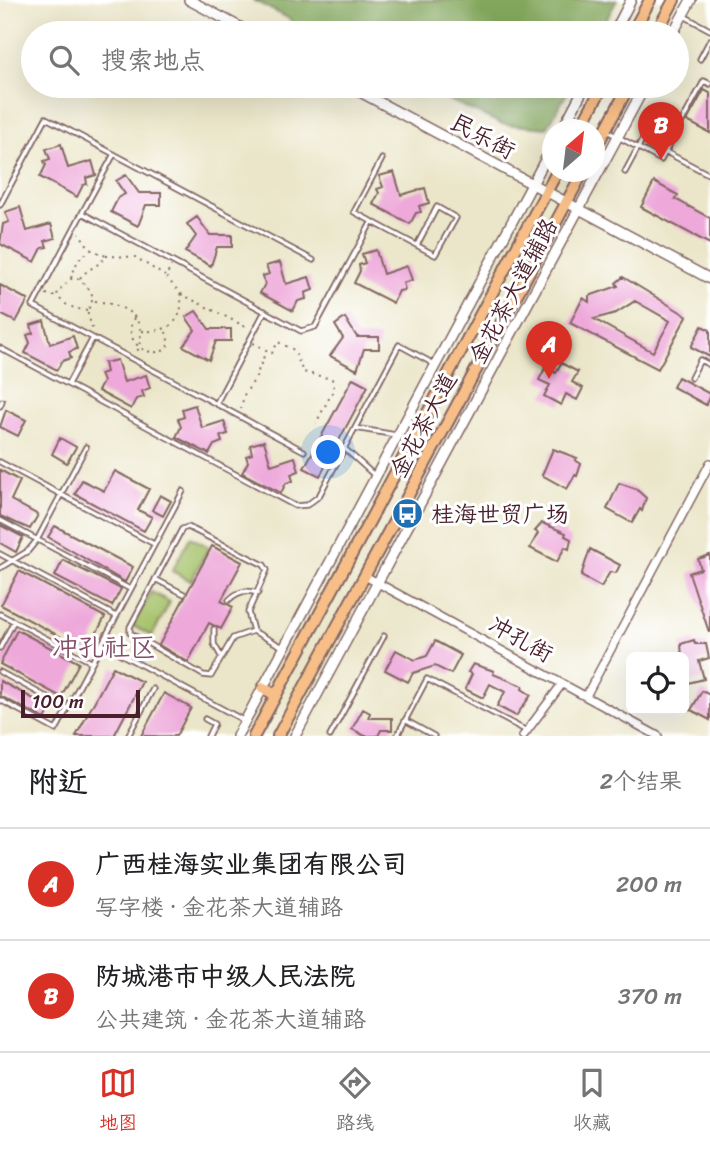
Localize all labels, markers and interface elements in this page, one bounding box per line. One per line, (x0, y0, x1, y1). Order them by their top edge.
search box (21, 21, 689, 98)
text: 搜索地点 (101, 37, 205, 83)
icon: search (45, 41, 83, 79)
street label: 民乐街 (443, 102, 523, 171)
pin: B (638, 102, 684, 160)
north arrow (542, 119, 605, 182)
street label: 金花茶大道辅路 (458, 211, 569, 372)
pin: A (526, 321, 572, 379)
street label: 金花茶大道 (378, 365, 469, 486)
your location (311, 435, 345, 469)
place label: 桂海世贸广场 (431, 494, 569, 535)
bus stop icon: 桂海世贸广场 (391, 497, 425, 531)
street label: 冲孔街 (481, 605, 561, 674)
district label: 冲孔社区 (52, 624, 156, 670)
map controls (626, 652, 689, 715)
button: locate (626, 652, 689, 715)
text: 100 m (32, 685, 84, 718)
scale bar (21, 687, 140, 719)
text: 附近 (28, 755, 88, 809)
text: 2个结果 (600, 761, 682, 802)
text: 广西桂海实业集团有限公司 (95, 841, 407, 887)
text: A (43, 864, 59, 905)
text: 200 m (616, 864, 682, 905)
text: 写字楼 · 金花茶大道辅路 (95, 887, 343, 928)
text: 防城港市中级人民法院 (95, 953, 355, 999)
text: B (44, 976, 58, 1017)
text: 370 m (618, 976, 682, 1017)
text: 公共建筑 · 金花茶大道辅路 (95, 999, 366, 1040)
tab: 地图 (99, 1064, 137, 1139)
tab: 路线 (336, 1064, 374, 1139)
tab: 收藏 (573, 1064, 611, 1139)

